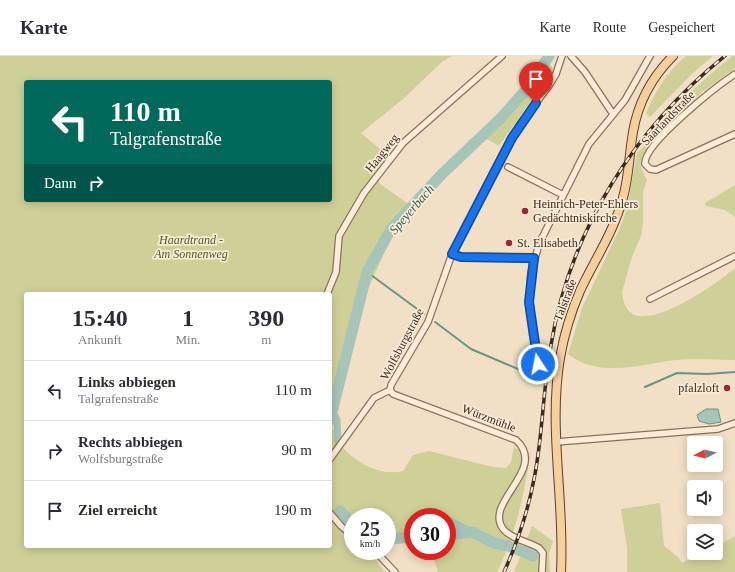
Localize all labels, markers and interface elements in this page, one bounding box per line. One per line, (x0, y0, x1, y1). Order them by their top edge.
text: Karte (20, 17, 67, 38)
text: Karte (540, 20, 571, 35)
text: Route (593, 20, 626, 35)
text: Gespeichert (648, 20, 715, 35)
pin (519, 62, 553, 103)
icon: arrive (525, 68, 547, 90)
street label: Saarlandstraße (638, 88, 698, 148)
icon: left (44, 96, 96, 148)
text: 110 m (110, 96, 181, 127)
text: Talgrafenstraße (110, 129, 222, 149)
street label: Haagweg (362, 131, 402, 175)
icon: right (85, 172, 107, 194)
text: Dann (44, 175, 77, 191)
water label: Speyerbach (386, 182, 437, 237)
place label: Heinrich-Peter-Ehlers Gedächtniskirche (533, 197, 638, 225)
marker: Heinrich-Peter-Ehlers Gedächtniskirche (520, 206, 530, 216)
park label: Haardtrand - Am Sonnenweg (153, 233, 228, 261)
place label: St. Elisabeth (517, 236, 578, 250)
marker: St. Elisabeth (504, 238, 514, 248)
street label: Talstraße (551, 277, 579, 323)
text: 15:40 (72, 305, 128, 331)
text: 1 (182, 305, 194, 331)
text: 390 (248, 305, 284, 331)
street label: Wolfsburgstraße (377, 306, 427, 382)
text: Ankunft (78, 332, 121, 347)
text: Min. (176, 332, 200, 347)
text: m (261, 332, 271, 347)
position arrow (517, 343, 559, 385)
text: Links abbiegen (78, 374, 176, 390)
icon: left (44, 380, 66, 402)
place label: pfalzloft (678, 381, 720, 395)
text: 110 m (275, 382, 312, 398)
marker: pfalzloft (722, 383, 732, 393)
text: Talgrafenstraße (78, 391, 159, 406)
street label: Würzmühle (460, 401, 518, 435)
text: Rechts abbiegen (78, 434, 183, 450)
north arrow (687, 436, 723, 472)
map controls (687, 436, 723, 560)
icon: right (44, 440, 66, 462)
text: 90 m (282, 442, 312, 458)
text: Wolfsburgstraße (78, 451, 163, 466)
button: sound (687, 480, 723, 516)
icon: arrive (44, 500, 66, 522)
text: Ziel erreicht (78, 502, 157, 518)
text: 190 m (274, 502, 312, 518)
speed limit sign: 30 (404, 508, 456, 560)
text: 25 (360, 518, 380, 540)
button: layers (687, 524, 723, 560)
text: km/h (360, 538, 380, 549)

